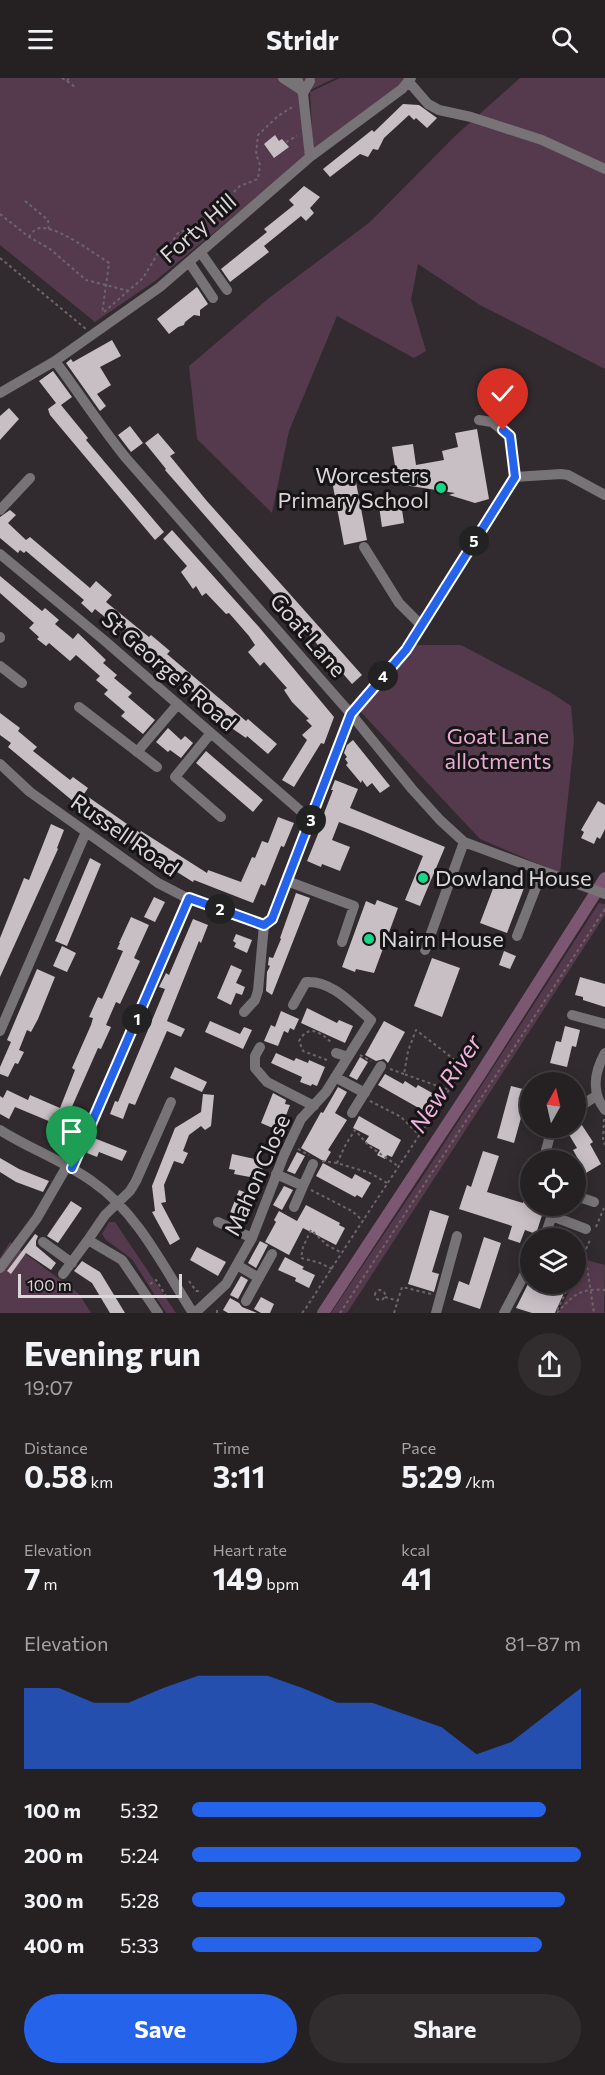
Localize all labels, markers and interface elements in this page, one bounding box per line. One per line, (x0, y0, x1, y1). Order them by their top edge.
icon: menu (24, 23, 57, 56)
text: Stridr (266, 23, 339, 56)
icon: search (548, 23, 581, 56)
street label: Forty Hill (154, 187, 241, 268)
pin (477, 368, 528, 430)
icon: check (486, 377, 519, 410)
place label: Worcesters Primary School (277, 461, 429, 513)
marker: Worcesters Primary School (434, 481, 448, 495)
pin: 5 (459, 526, 489, 556)
text: 5 (469, 531, 479, 550)
street label: Goat Lane (265, 587, 352, 682)
street label: St George's Road (97, 605, 242, 736)
pin: 4 (368, 661, 398, 691)
text: 4 (378, 666, 388, 685)
park label: Goat Lane allotments (444, 722, 552, 774)
street label: Russell Road (66, 788, 184, 882)
pin: 3 (296, 805, 326, 835)
text: 3 (306, 810, 316, 829)
place label: Dowland House (435, 864, 592, 891)
marker: Dowland House (416, 871, 430, 885)
pin: 2 (205, 894, 235, 924)
text: 2 (215, 899, 225, 918)
place label: Nairn House (381, 925, 504, 952)
marker: Nairn House (362, 932, 376, 946)
pin: 1 (122, 1004, 152, 1034)
text: 1 (133, 1009, 141, 1028)
water label: New River (402, 1028, 488, 1138)
north arrow (520, 1072, 586, 1138)
map controls (520, 1072, 586, 1294)
pin (46, 1106, 97, 1168)
street label: Mahon Close (218, 1110, 295, 1240)
icon: arrive (55, 1115, 88, 1148)
button: locate (520, 1150, 586, 1216)
button: layers (520, 1228, 586, 1294)
scale bar (18, 1271, 182, 1298)
text: 100 m (27, 1275, 72, 1294)
text: Evening run (24, 1332, 201, 1373)
button: share (518, 1333, 581, 1396)
text: 19:07 (24, 1375, 73, 1399)
text: Distance (24, 1438, 88, 1457)
text: Time (213, 1438, 249, 1457)
text: Pace (401, 1438, 436, 1457)
text: 0.58 (24, 1457, 88, 1494)
text: 3:11 (213, 1457, 265, 1494)
text: 5:29 (401, 1457, 462, 1494)
text: km (88, 1472, 113, 1491)
text: /km (462, 1472, 495, 1491)
text: Elevation (24, 1540, 92, 1559)
text: Heart rate (213, 1540, 287, 1559)
text: kcal (401, 1540, 430, 1559)
text: 7 (24, 1559, 41, 1596)
text: 149 (213, 1559, 263, 1596)
text: 41 (401, 1559, 432, 1596)
text: m (41, 1574, 58, 1593)
text: bpm (263, 1574, 299, 1593)
text: Elevation (24, 1631, 109, 1655)
text: 81–87 m (505, 1631, 581, 1655)
text: 100 m (24, 1798, 81, 1822)
text: 5:32 (120, 1798, 159, 1822)
text: 200 m (24, 1843, 83, 1867)
text: 5:24 (120, 1843, 159, 1867)
text: 300 m (24, 1888, 84, 1912)
text: 5:28 (120, 1888, 159, 1912)
text: 400 m (24, 1933, 84, 1957)
text: 5:33 (120, 1933, 159, 1957)
button: Save (24, 1994, 297, 2063)
button: Share (309, 1994, 581, 2063)

